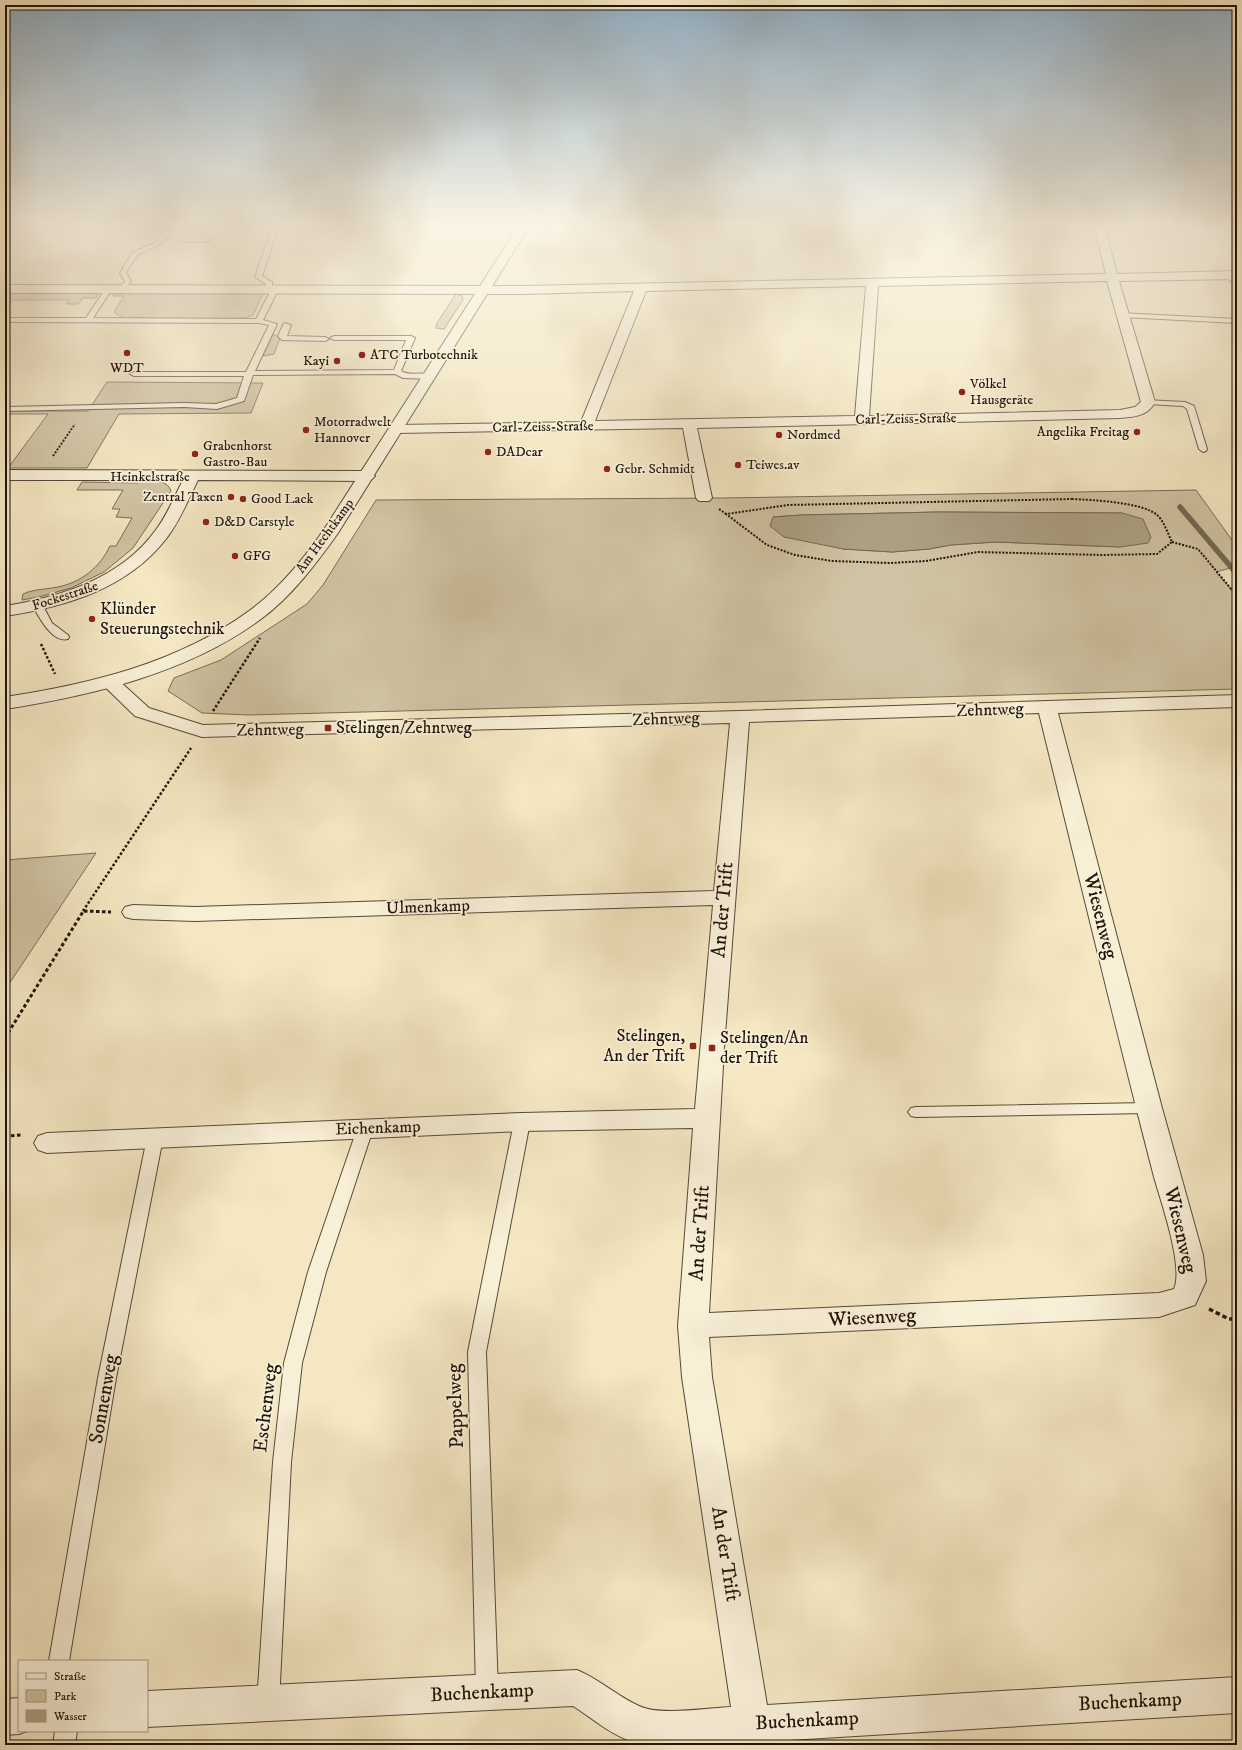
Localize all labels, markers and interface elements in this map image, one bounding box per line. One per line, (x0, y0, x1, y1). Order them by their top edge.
place label: ATC Turbotechnik (370, 346, 478, 364)
marker: WDT (122, 348, 132, 358)
marker: ATC Turbotechnik (357, 350, 367, 360)
place label: Kayi (303, 352, 329, 370)
marker: Kayi (332, 356, 342, 366)
place label: WDT (109, 359, 144, 377)
place label: Völkel Hausgeräte (969, 375, 1033, 409)
marker: Völkel Hausgeräte (957, 387, 967, 397)
street label: Carl-Zeiss-Straße (855, 409, 957, 429)
place label: Motorradwelt Hannover (314, 413, 392, 447)
street label: Carl-Zeiss-Straße (492, 417, 594, 437)
place label: Angelika Freitag (1037, 423, 1129, 441)
marker: Motorradwelt Hannover (301, 425, 311, 435)
place label: Nordmed (787, 426, 840, 444)
marker: Angelika Freitag (1132, 427, 1142, 437)
marker: Nordmed (774, 430, 784, 440)
place label: Grabenhorst Gastro-Bau (203, 437, 273, 471)
place label: DADcar (496, 443, 544, 461)
marker: DADcar (483, 447, 493, 457)
marker: Grabenhorst Gastro-Bau (190, 449, 200, 459)
place label: Teiwes.av (746, 456, 800, 474)
place label: Gebr. Schmidt (615, 460, 695, 478)
marker: Teiwes.av (733, 460, 743, 470)
marker: Gebr. Schmidt (602, 464, 612, 474)
street label: Heinkelstraße (110, 468, 190, 486)
place label: Zentral Taxen (143, 488, 224, 506)
place label: Good Lack (251, 490, 313, 508)
marker: Zentral Taxen (226, 492, 236, 502)
marker: Good Lack (238, 494, 248, 504)
street label: Am Hechtkamp (292, 495, 358, 577)
place label: D&D Carstyle (214, 513, 295, 531)
marker: D&D Carstyle (201, 517, 211, 527)
place label: GFG (243, 547, 271, 565)
marker: GFG (230, 551, 240, 561)
street label: Fockestraße (30, 577, 100, 615)
place label: Klünder Steuerungstechnik (100, 598, 225, 640)
marker: Klünder Steuerungstechnik (87, 614, 97, 624)
street label: Zehntweg (956, 698, 1025, 722)
street label: Zehntweg (632, 707, 701, 731)
place label: Stelingen/Zehntweg (336, 717, 473, 739)
street label: Zehntweg (236, 718, 305, 742)
marker: Stelingen/Zehntweg (323, 723, 333, 733)
street label: An der Trift (706, 861, 740, 959)
street label: Wiesenweg (1077, 869, 1123, 962)
street label: Ulmenkamp (386, 895, 470, 919)
place label: Stelingen, An der Trift (603, 1025, 686, 1067)
place label: Stelingen/An der Trift (720, 1027, 808, 1069)
marker: Stelingen, An der Trift (688, 1041, 698, 1051)
marker: Stelingen/An der Trift (707, 1043, 717, 1053)
street label: Eichenkamp (335, 1116, 421, 1140)
street label: Wiesenweg (1158, 1183, 1202, 1276)
street label: An der Trift (684, 1184, 716, 1282)
street label: Wiesenweg (826, 1303, 917, 1333)
street label: Sonnenweg (84, 1352, 124, 1446)
street label: Eschenweg (248, 1362, 284, 1454)
street label: Pappelweg (442, 1363, 470, 1449)
street label: An der Trift (705, 1505, 745, 1603)
legend (18, 1660, 148, 1732)
text: Straße (54, 1669, 86, 1684)
street label: Buchenkamp (430, 1678, 534, 1708)
street label: Buchenkamp (1078, 1687, 1182, 1717)
text: Park (54, 1689, 76, 1704)
street label: Buchenkamp (755, 1706, 859, 1736)
text: Wasser (53, 1709, 87, 1724)

